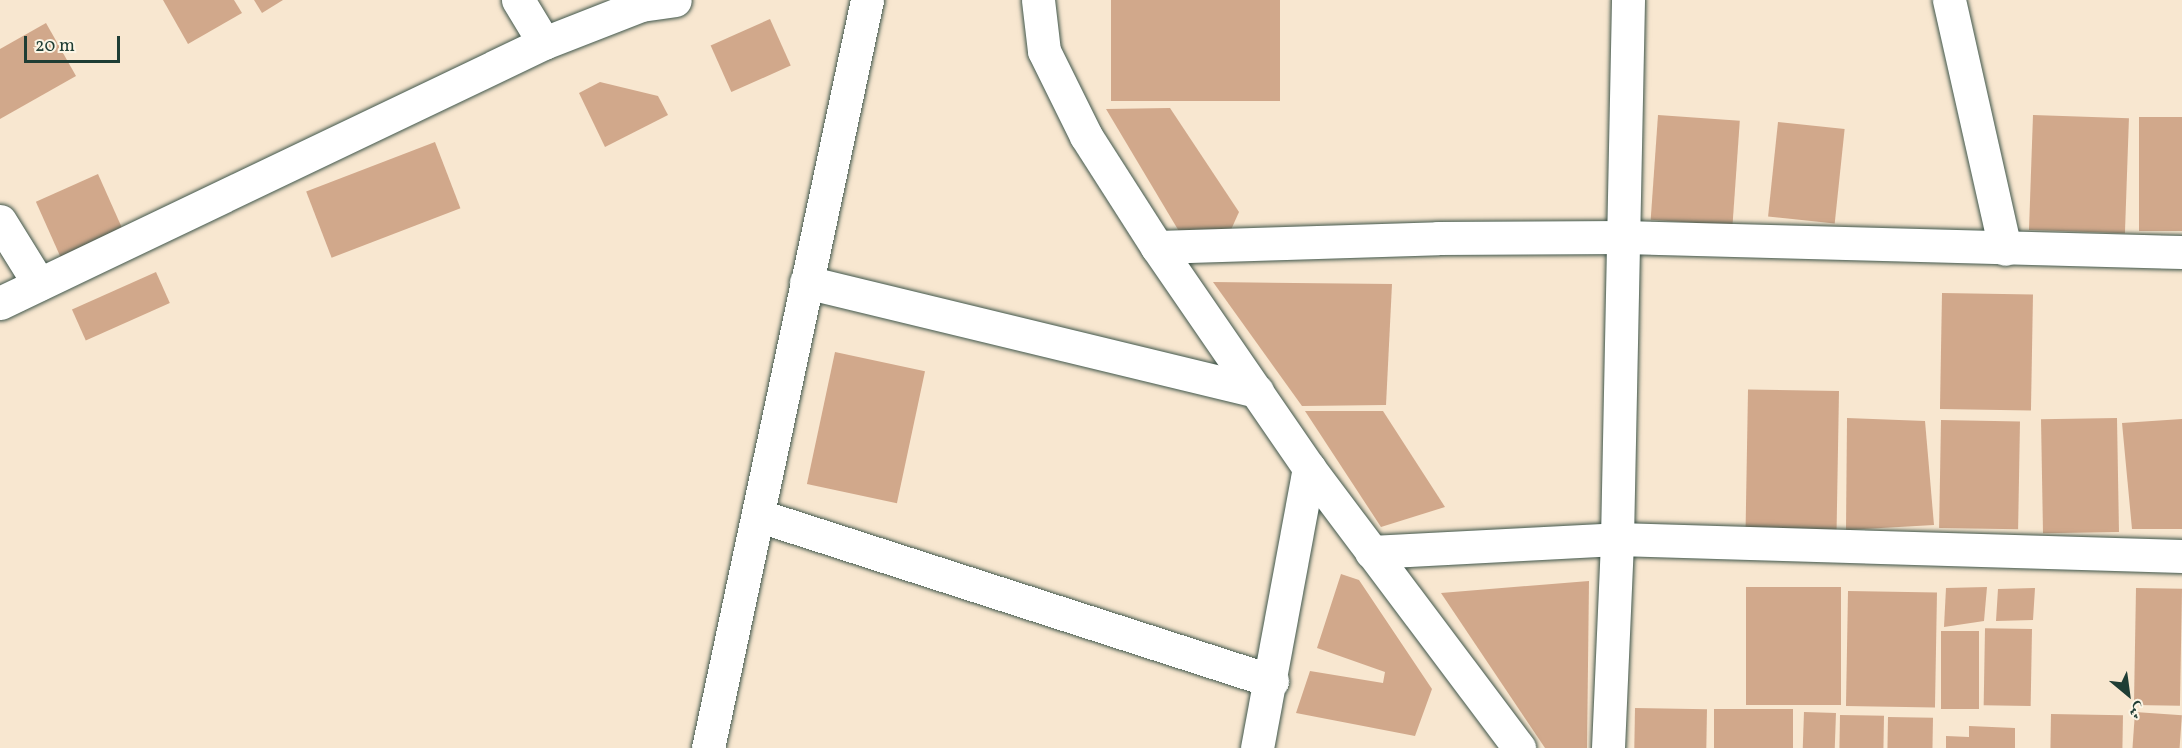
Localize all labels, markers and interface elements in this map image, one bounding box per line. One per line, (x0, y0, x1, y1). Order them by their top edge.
scale bar (27, 24, 123, 62)
text: 20 m (35, 34, 75, 59)
north arrow (2098, 664, 2158, 724)
text: ش (2124, 696, 2149, 723)

